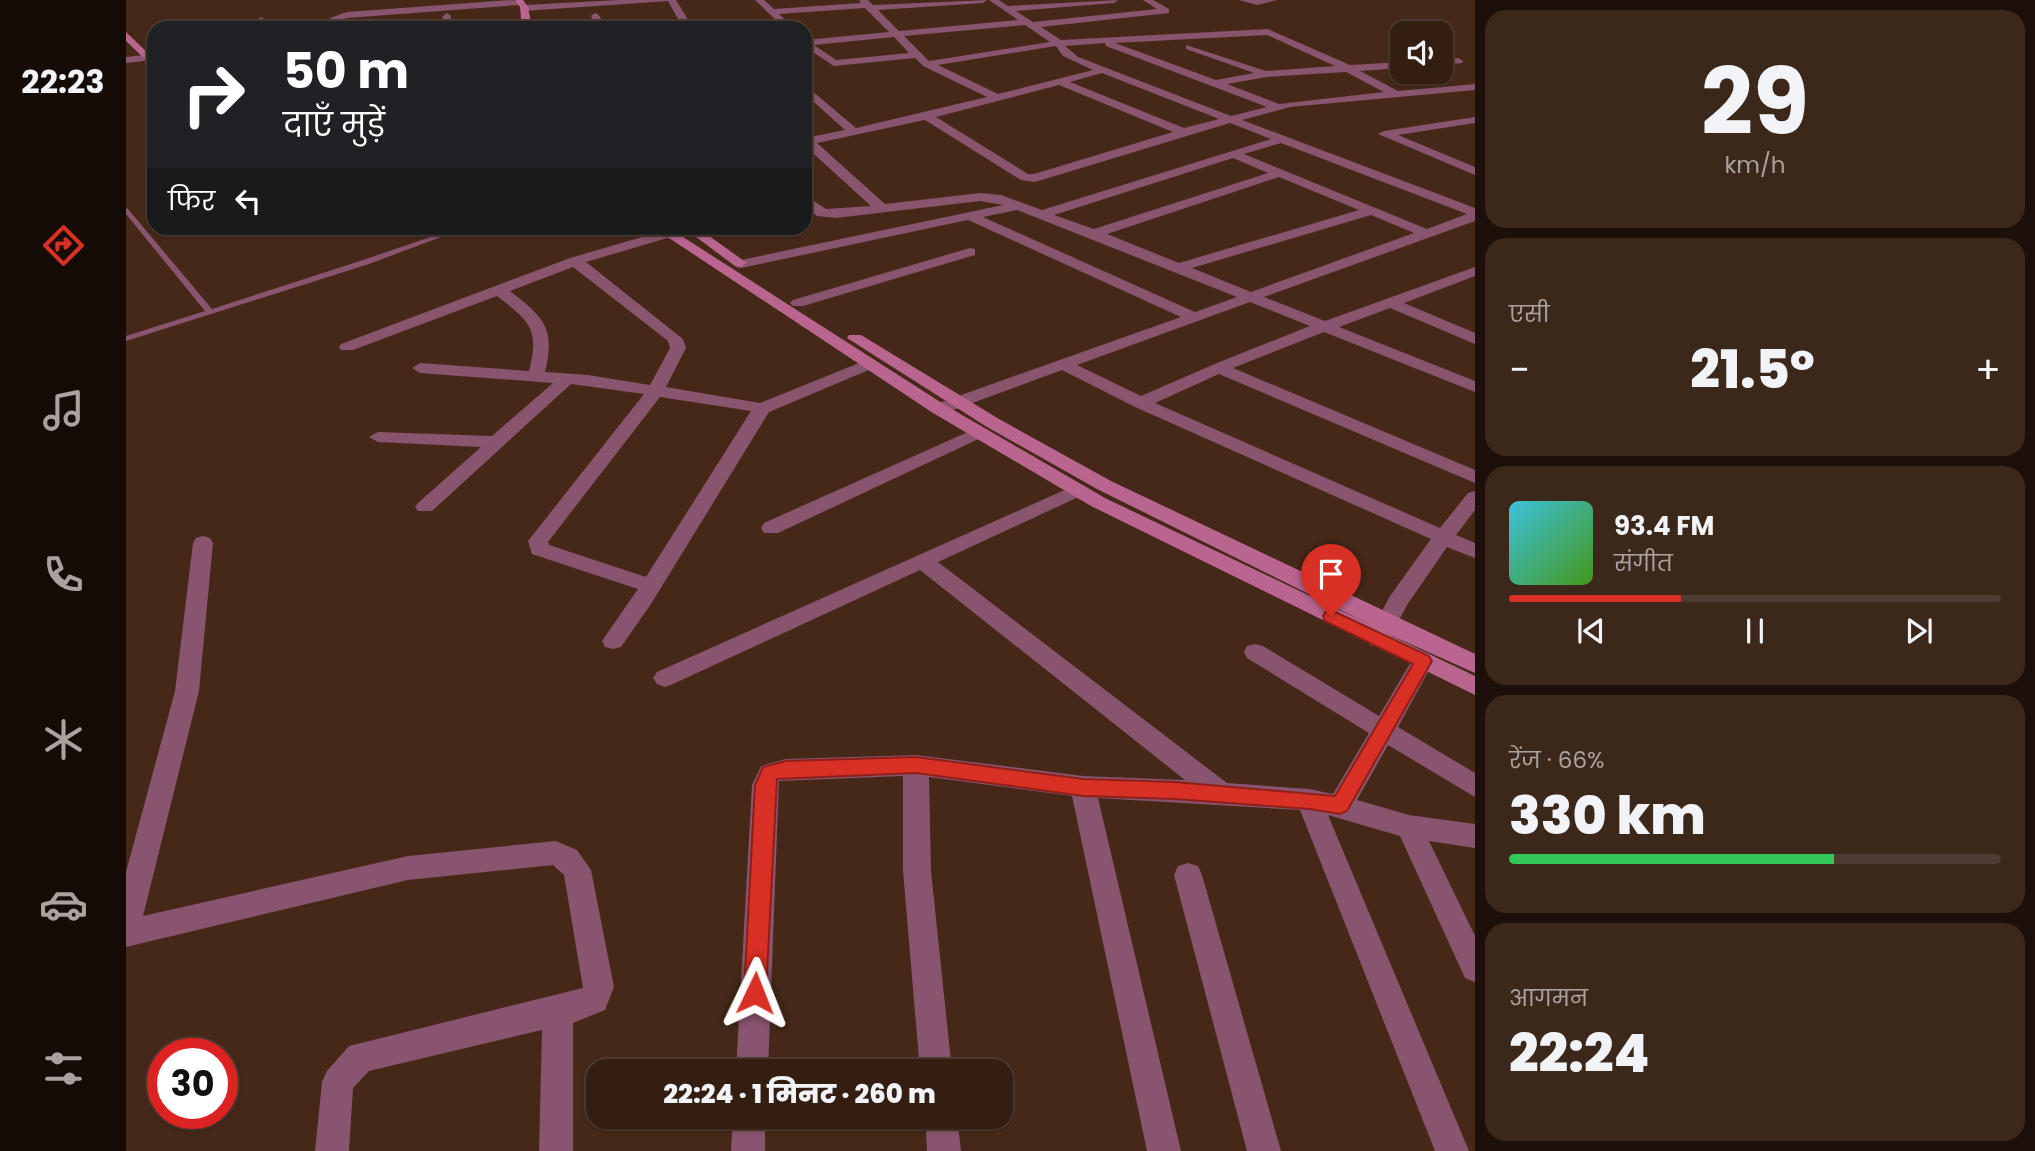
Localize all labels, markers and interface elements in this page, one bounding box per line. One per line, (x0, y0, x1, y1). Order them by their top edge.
map controls (1390, 21, 1453, 84)
button: sound (1390, 21, 1453, 84)
text: 50 m (283, 37, 409, 105)
text: 29 (1701, 38, 1809, 166)
icon: right (168, 49, 259, 140)
text: 22:23 (21, 59, 105, 104)
text: दाएँ मुड़ें (283, 102, 385, 147)
text: km/h (1724, 149, 1786, 181)
icon: left (229, 182, 267, 220)
text: फिर (168, 183, 215, 219)
icon: directions (39, 221, 88, 270)
text: एसी (1509, 298, 1550, 330)
text: 21.5° (1690, 333, 1815, 406)
text: − (1509, 343, 1530, 396)
text: + (1975, 343, 2001, 396)
icon: music (39, 386, 88, 435)
text: 93.4 FM (1614, 508, 1714, 544)
pin (1301, 544, 1361, 616)
text: संगीत (1614, 547, 1673, 579)
icon: phone (39, 550, 88, 599)
icon: arrive (1312, 555, 1350, 593)
icon: previous (1572, 612, 1610, 650)
icon: pause (1736, 612, 1774, 650)
icon: next (1900, 612, 1938, 650)
icon: climate (39, 715, 88, 764)
text: रेंज · 66% (1509, 744, 1604, 776)
text: 330 km (1509, 779, 1706, 852)
icon: car (39, 880, 88, 929)
position arrow (718, 956, 792, 1030)
text: आगमन (1509, 982, 1588, 1014)
text: 22:24 (1509, 1017, 1649, 1090)
speed limit sign: 30 (147, 1038, 238, 1129)
icon: filters (39, 1044, 88, 1093)
text: 22:24 · 1 मिनट · 260 m (663, 1076, 936, 1112)

